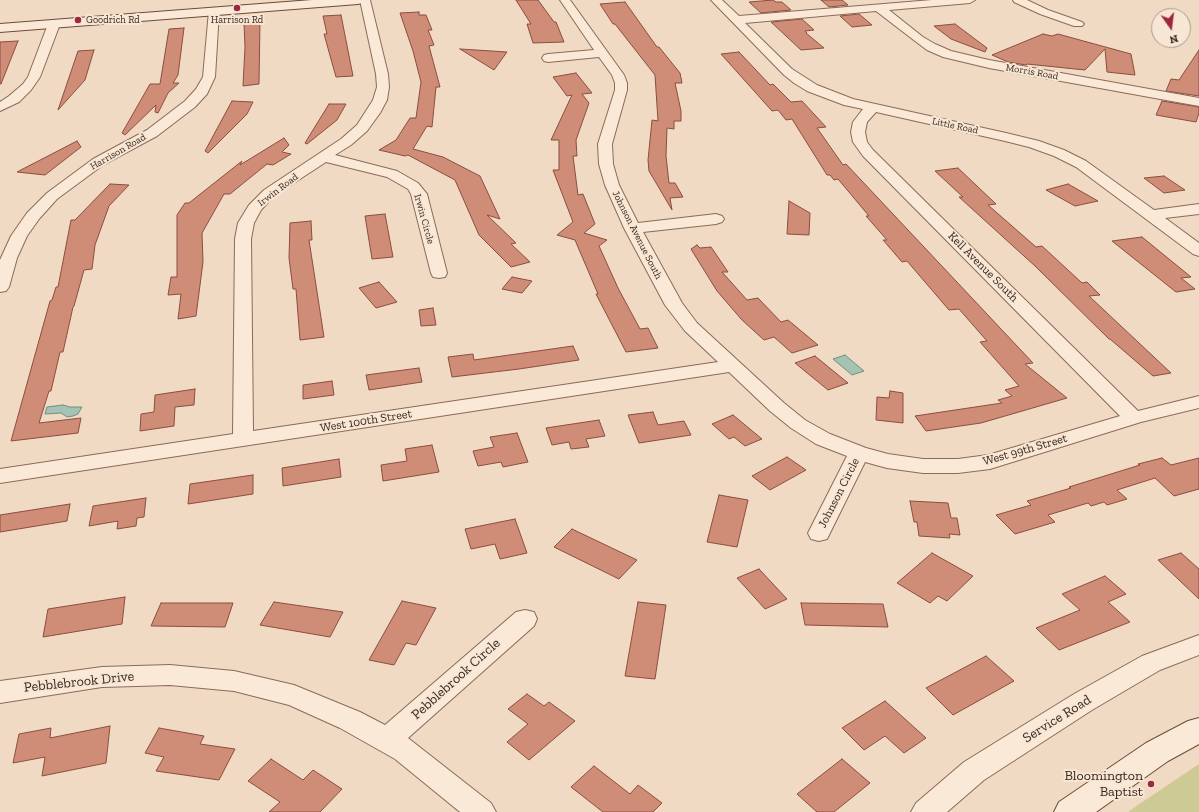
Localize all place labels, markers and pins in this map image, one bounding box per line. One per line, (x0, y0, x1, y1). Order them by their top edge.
marker: Harrison Rd (232, 3, 242, 13)
place label: Goodrich Rd (86, 14, 140, 26)
place label: Harrison Rd (211, 14, 263, 26)
marker: Goodrich Rd (73, 15, 83, 25)
place label: Bloomington Baptist (1064, 768, 1143, 800)
marker: Bloomington Baptist (1146, 779, 1156, 789)

